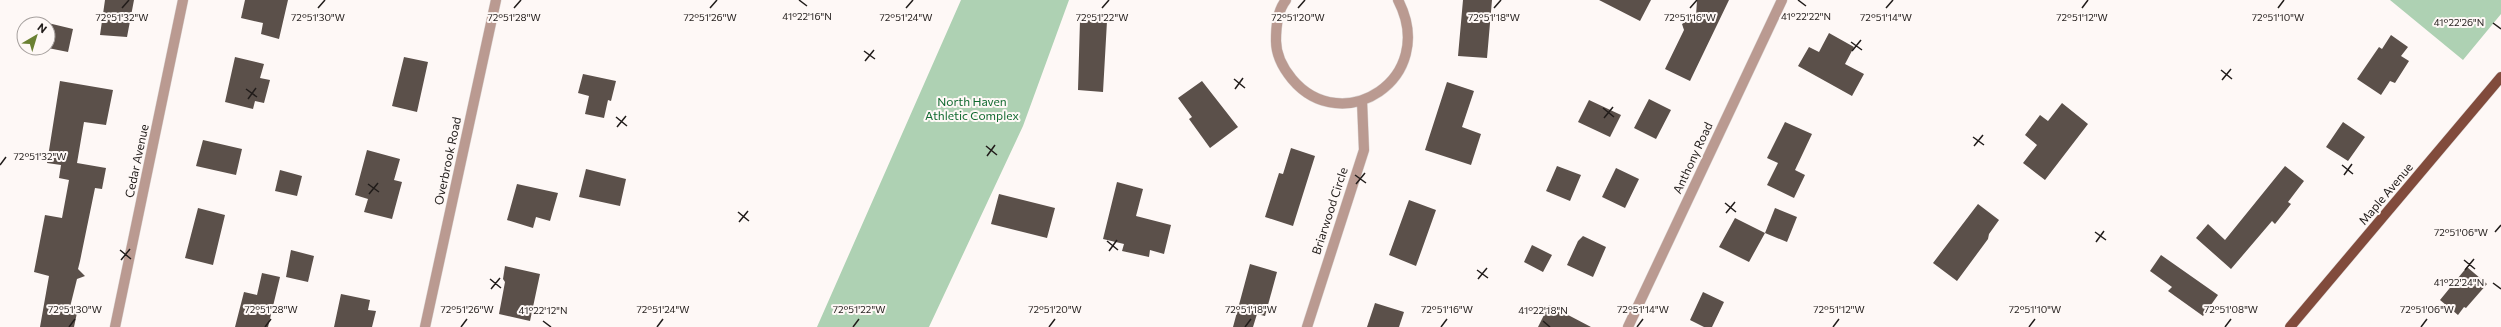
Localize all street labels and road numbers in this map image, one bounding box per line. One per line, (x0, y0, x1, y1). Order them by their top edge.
street label: Overbrook Road (431, 115, 463, 206)
street label: Anthony Road (1669, 119, 1715, 196)
street label: Cedar Avenue (121, 123, 151, 199)
street label: Maple Avenue (2355, 160, 2415, 227)
street label: Briarwood Circle (1308, 165, 1350, 256)

